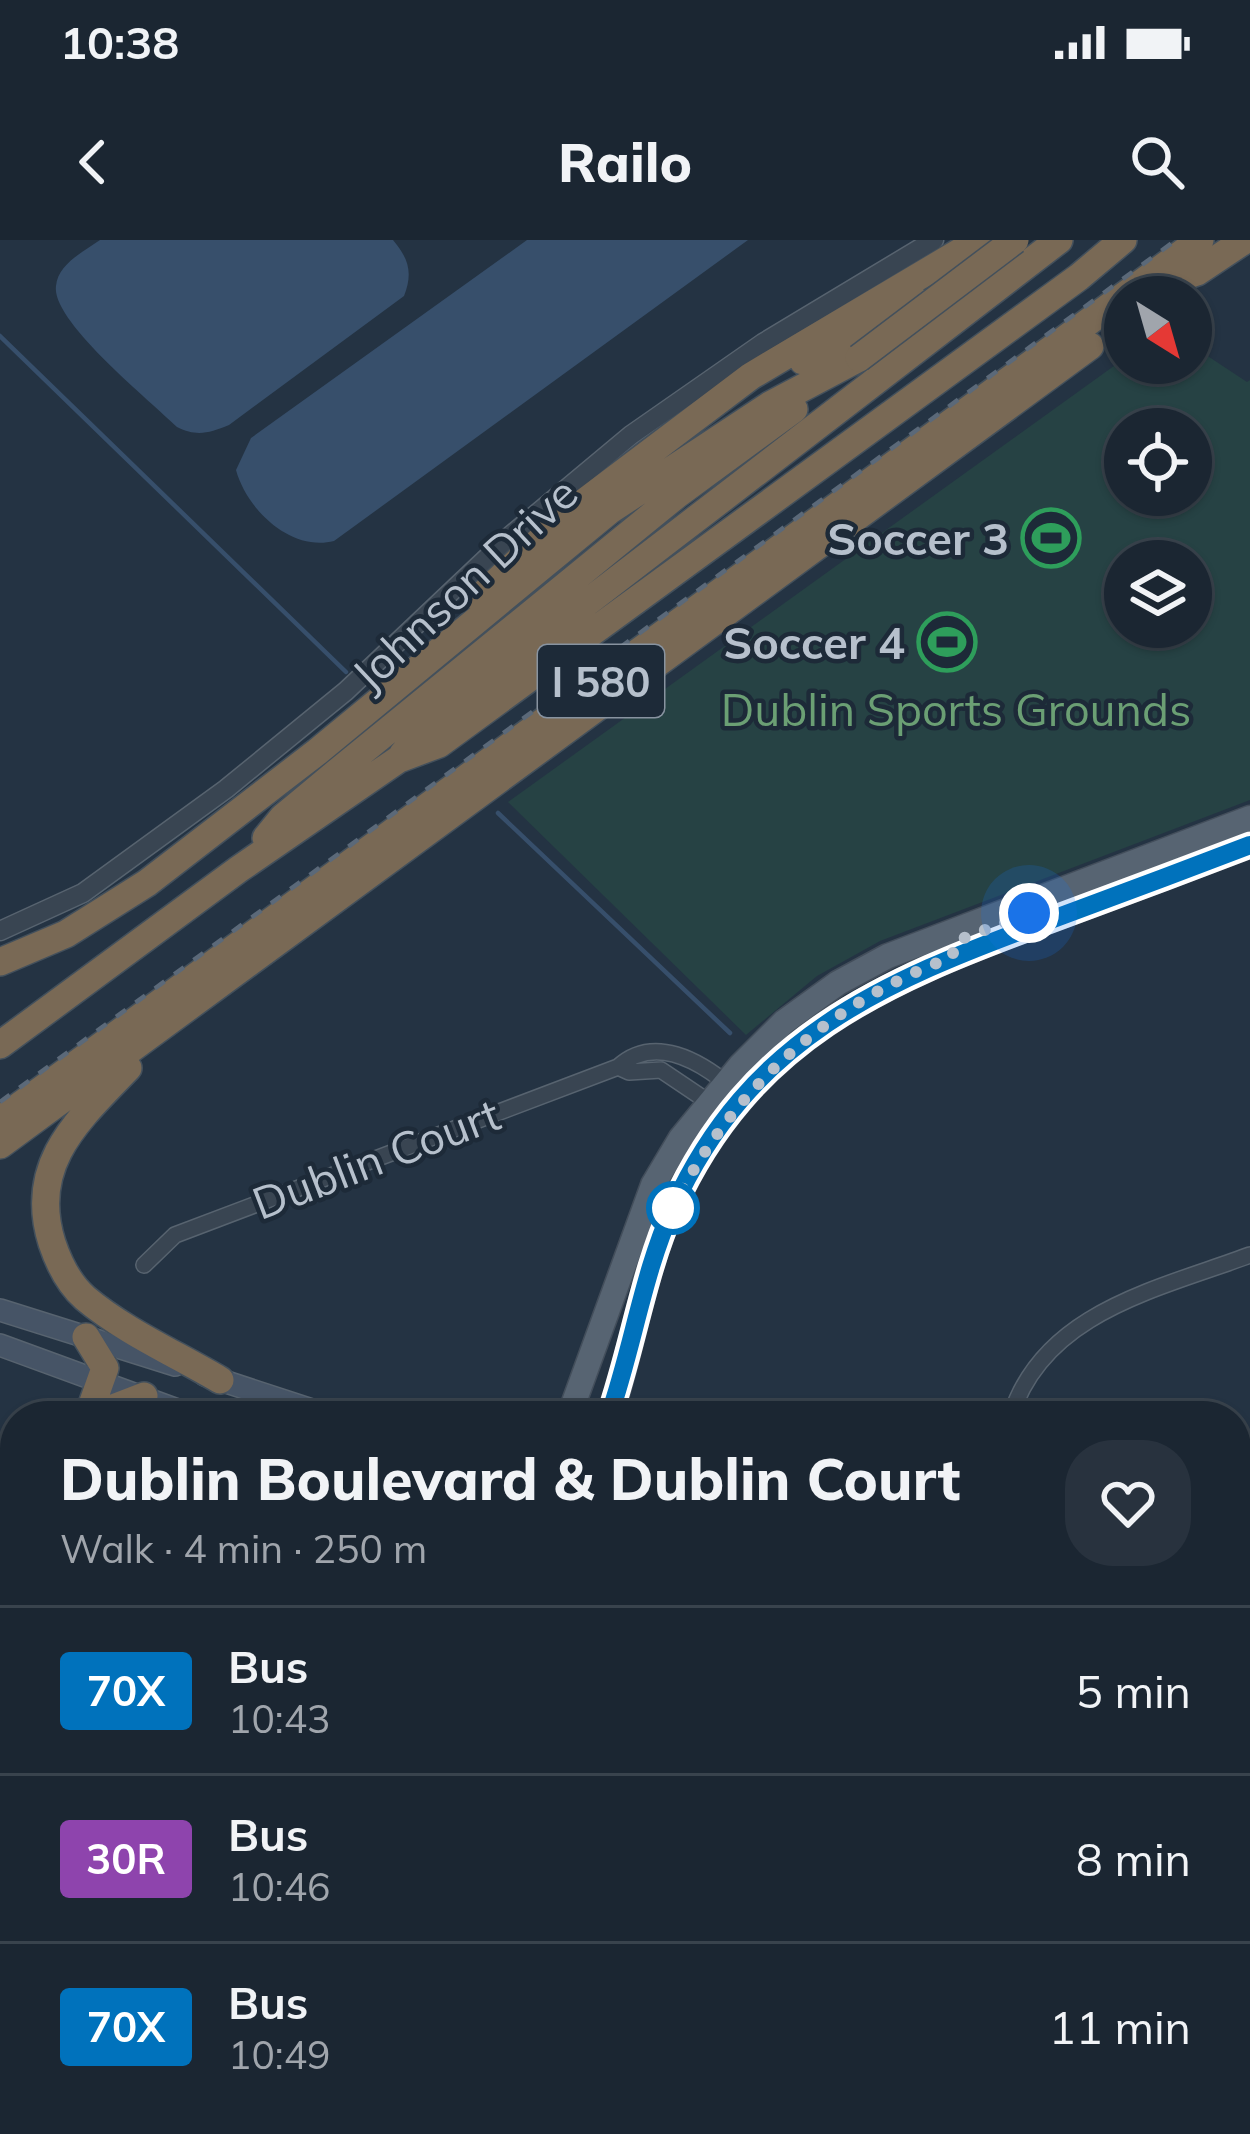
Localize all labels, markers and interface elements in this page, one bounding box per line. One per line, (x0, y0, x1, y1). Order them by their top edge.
text: 10:38 (60, 14, 179, 70)
text: Railo (558, 128, 692, 196)
icon: back (60, 129, 126, 195)
icon: search (1124, 129, 1190, 195)
north arrow (1104, 276, 1212, 384)
map controls (1104, 276, 1212, 648)
button: locate (1104, 408, 1212, 516)
street label: Johnson Drive (340, 464, 588, 702)
sports icon: Soccer 3 (1020, 507, 1082, 569)
place label: Soccer 3 (827, 510, 1009, 566)
button: layers (1104, 540, 1212, 648)
sports icon: Soccer 4 (916, 611, 978, 673)
place label: Soccer 4 (723, 614, 905, 670)
road number: I 580 (538, 645, 664, 717)
park label: Dublin Sports Grounds (721, 681, 1191, 737)
your location (999, 883, 1059, 943)
street label: Dublin Court (244, 1085, 508, 1231)
unlabelled marker (648, 1183, 698, 1233)
button: heart (1065, 1440, 1191, 1566)
text: Dublin Boulevard & Dublin Court (60, 1443, 960, 1514)
text: Walk · 4 min · 250 m (60, 1524, 427, 1573)
text: Bus (228, 1638, 308, 1694)
text: 5 min (1076, 1663, 1191, 1719)
text: 70X (87, 1664, 165, 1717)
text: 10:43 (228, 1694, 331, 1743)
text: Bus (228, 1806, 308, 1862)
text: 8 min (1076, 1831, 1191, 1887)
text: 30R (86, 1832, 166, 1885)
text: 10:46 (228, 1862, 331, 1911)
text: Bus (228, 1974, 308, 2030)
text: 11 min (1049, 1999, 1191, 2055)
text: 70X (87, 2000, 165, 2053)
text: 10:49 (228, 2030, 331, 2079)

